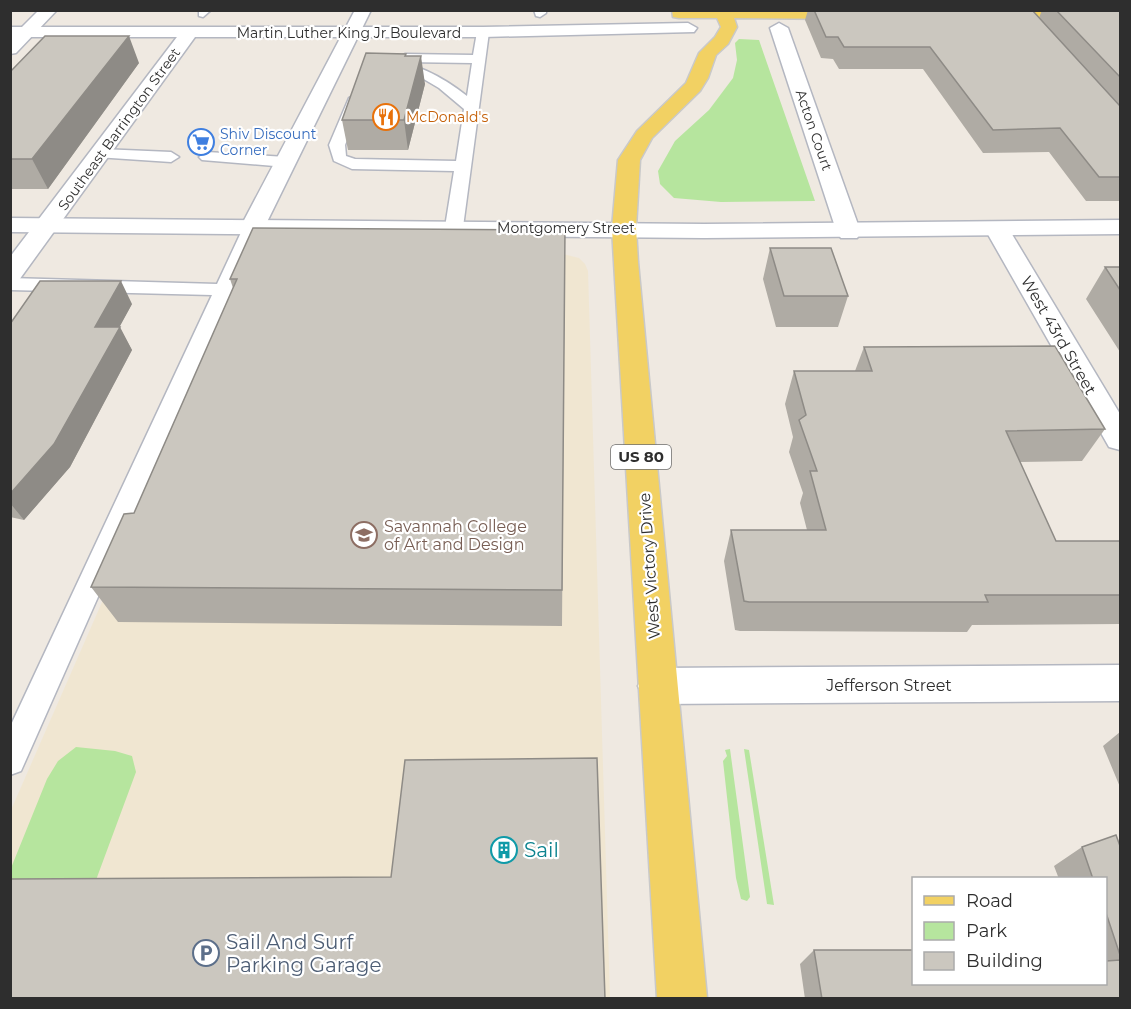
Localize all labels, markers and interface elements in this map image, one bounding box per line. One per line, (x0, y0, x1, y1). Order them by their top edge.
street label: Martin Luther King Jr Boulevard (237, 24, 461, 42)
street label: Southeast Barrington Street (54, 44, 184, 214)
street label: Acton Court (792, 87, 836, 173)
restaurant icon: McDonald's (371, 102, 401, 132)
place label: McDonald's (406, 108, 488, 126)
place label: Shiv Discount Corner (220, 125, 317, 159)
supermarket icon: Shiv Discount Corner (186, 127, 216, 157)
street label: Montgomery Street (497, 219, 635, 237)
street label: West 43rd Street (1017, 272, 1101, 398)
road number: US 80 (611, 445, 671, 469)
street label: West Victory Drive (635, 492, 664, 640)
place label: Savannah College of Art and Design (384, 517, 527, 554)
school or university icon: Savannah College of Art and Design (349, 520, 379, 550)
street label: Jefferson Street (825, 676, 952, 695)
building icon: Sail (489, 835, 519, 865)
place label: Sail (524, 838, 559, 862)
legend (912, 877, 1107, 985)
text: Road (966, 890, 1013, 912)
text: Park (966, 920, 1007, 942)
place label: Sail And Surf Parking Garage (226, 930, 382, 977)
parking icon: Sail And Surf Parking Garage (191, 938, 221, 968)
text: Building (966, 950, 1043, 972)

